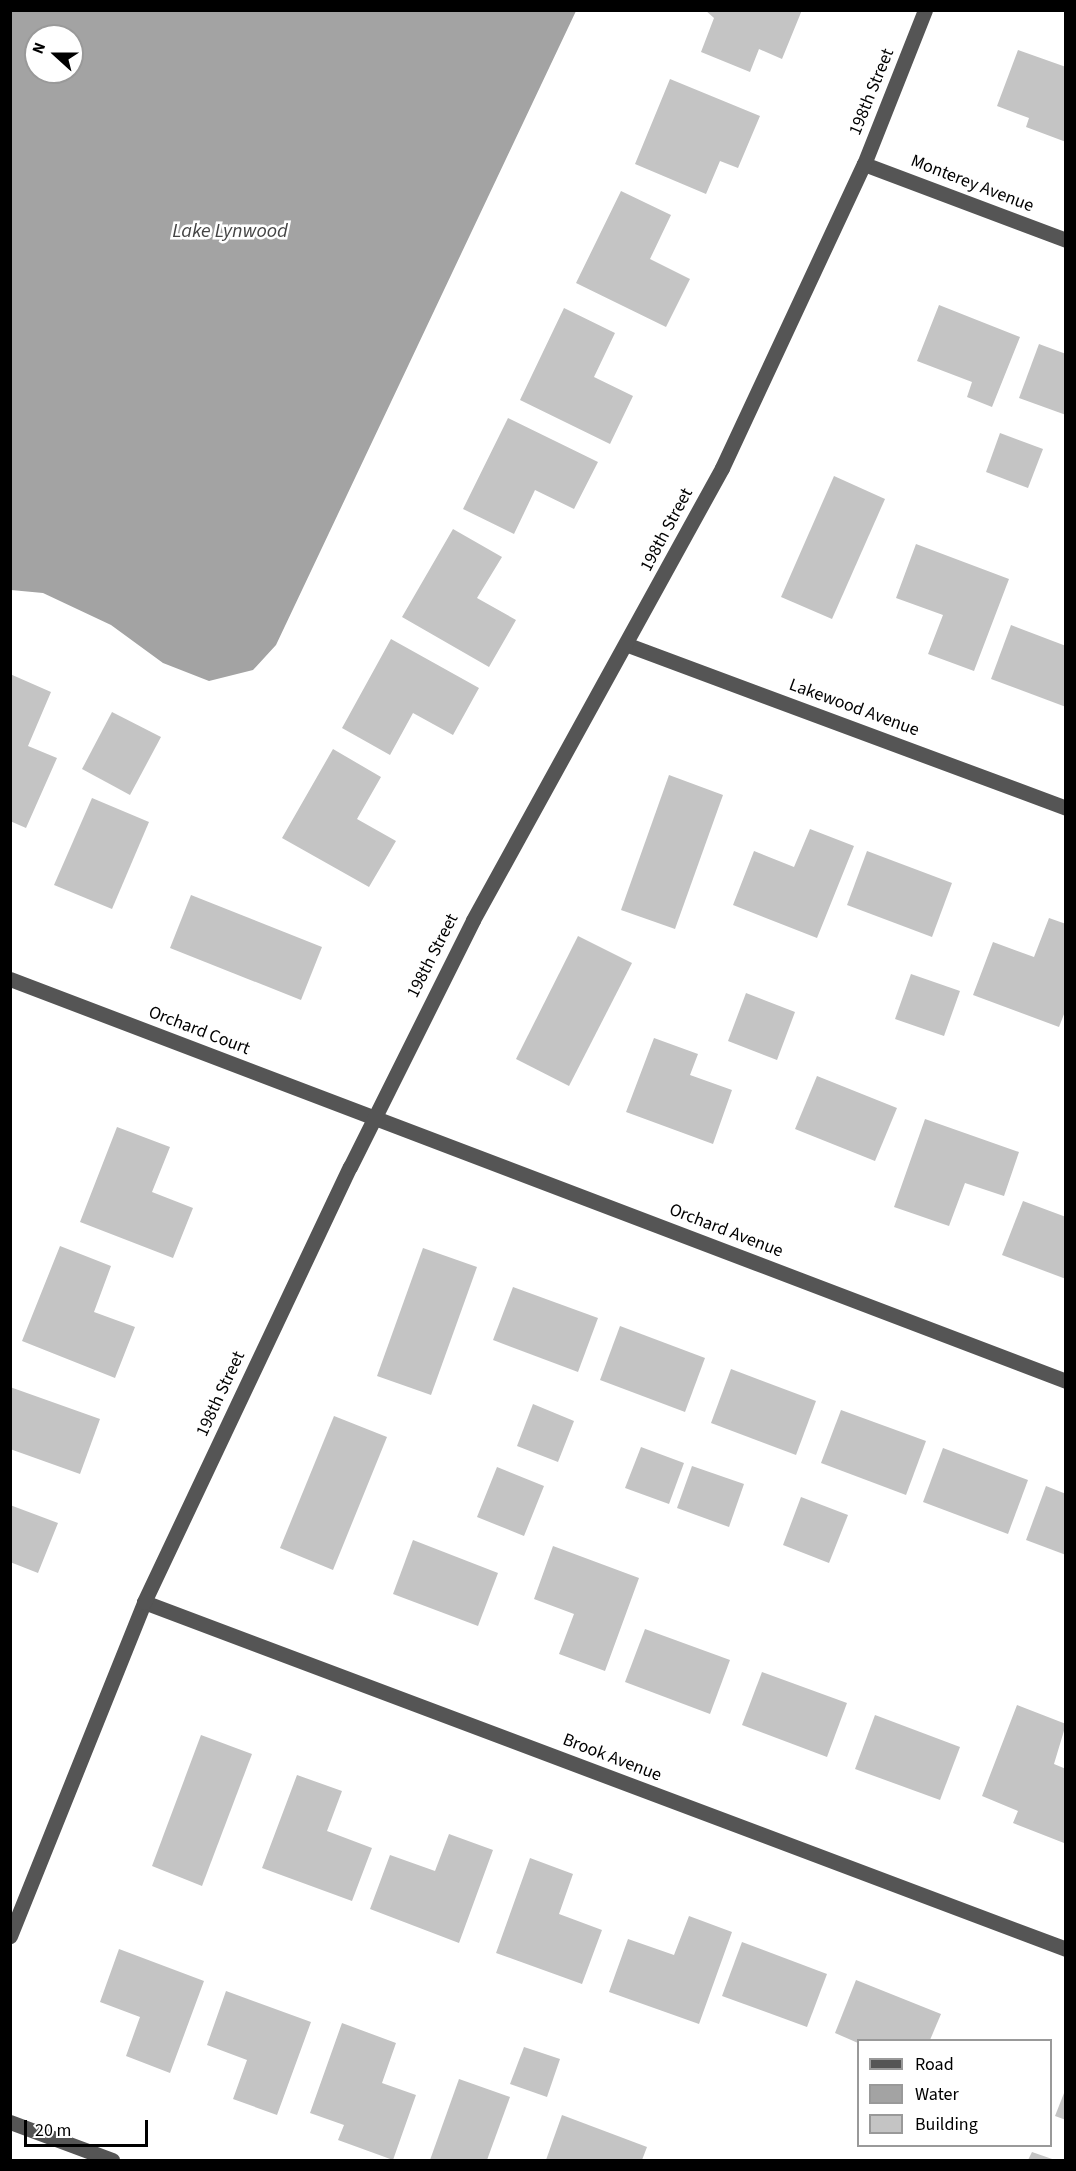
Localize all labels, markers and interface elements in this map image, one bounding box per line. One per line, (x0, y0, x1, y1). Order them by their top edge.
north arrow (24, 24, 84, 84)
text: N (27, 39, 51, 57)
street label: 198th Street (845, 46, 899, 138)
street label: Monterey Avenue (907, 151, 1037, 217)
water label: Lake Lynwood (172, 219, 288, 243)
street label: 198th Street (636, 485, 698, 575)
street label: Lakewood Avenue (786, 674, 922, 742)
street label: 198th Street (403, 910, 463, 1002)
street label: Orchard Court (145, 1002, 253, 1060)
street label: Orchard Avenue (666, 1199, 786, 1263)
street label: 198th Street (192, 1348, 250, 1440)
street label: Brook Avenue (560, 1729, 664, 1787)
legend (857, 2039, 1052, 2147)
text: Road (915, 2052, 954, 2077)
text: Water (915, 2082, 959, 2107)
scale bar (27, 2108, 152, 2146)
text: Building (915, 2112, 978, 2137)
text: 20 m (35, 2118, 71, 2143)

